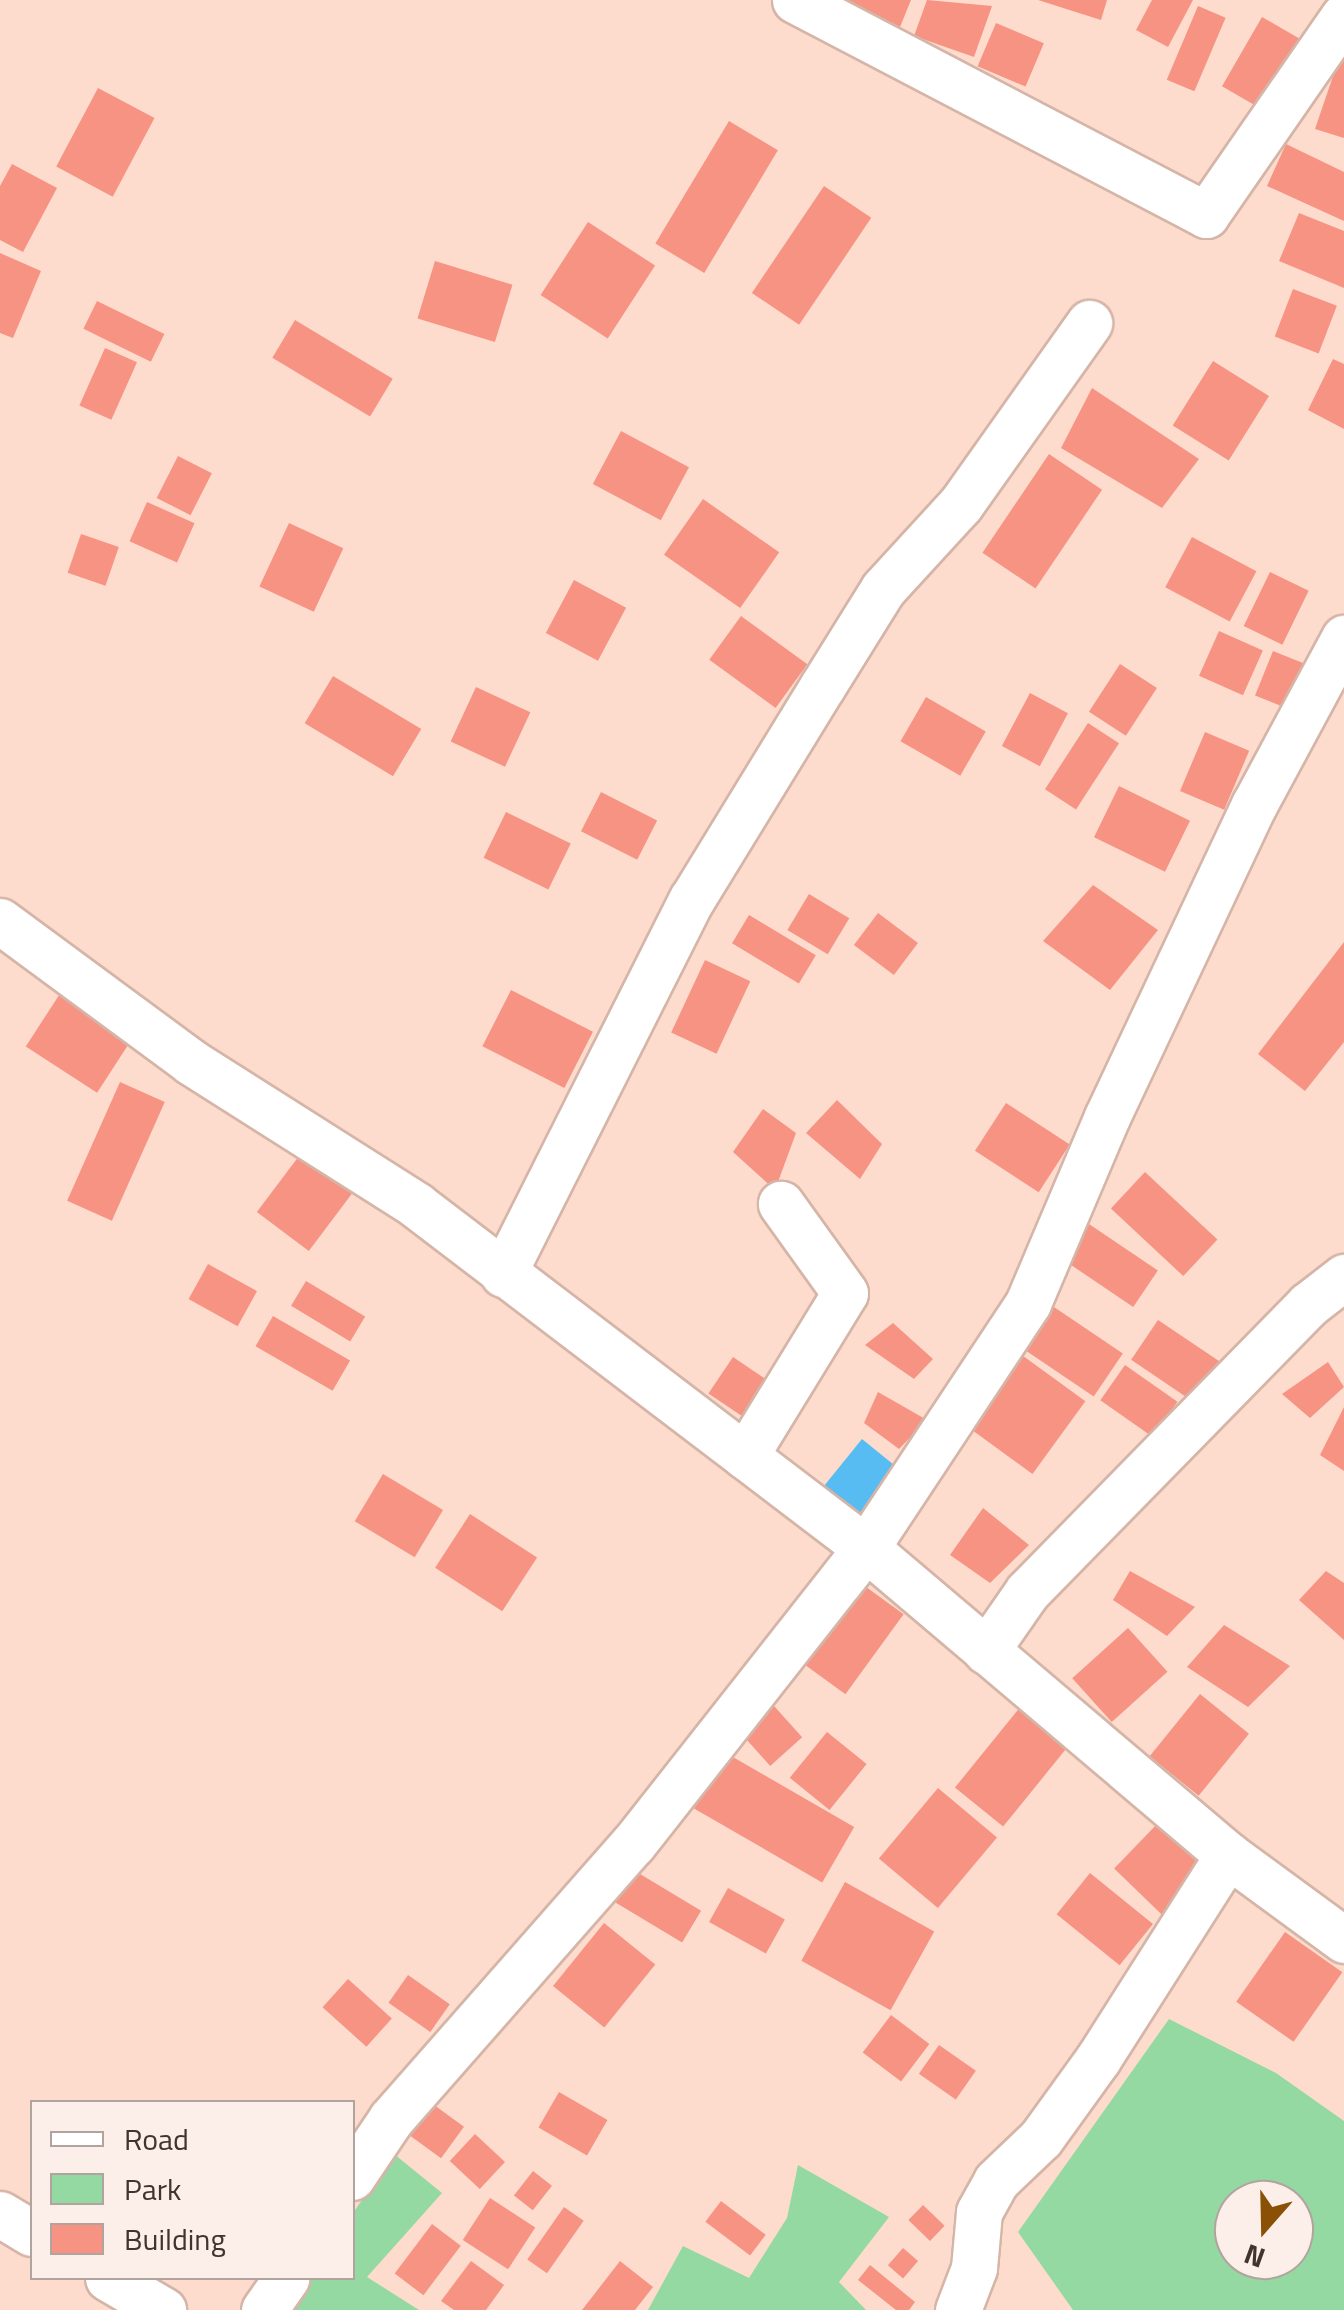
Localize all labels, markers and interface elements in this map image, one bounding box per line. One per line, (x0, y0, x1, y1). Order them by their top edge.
legend (30, 2100, 355, 2280)
text: Road (124, 2116, 189, 2162)
text: Park (124, 2166, 181, 2212)
north arrow (1214, 2180, 1314, 2280)
text: Building (124, 2216, 226, 2262)
text: N (1238, 2233, 1271, 2280)

